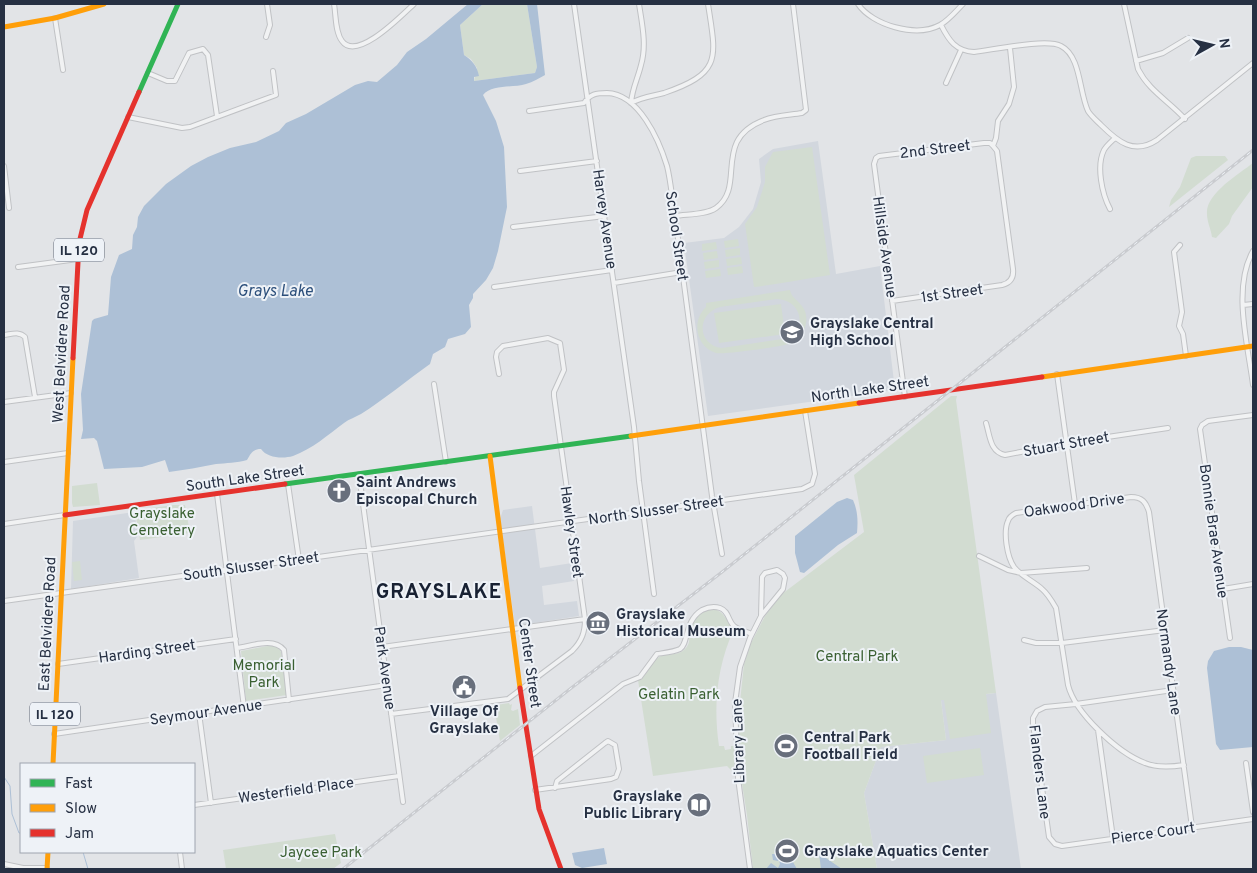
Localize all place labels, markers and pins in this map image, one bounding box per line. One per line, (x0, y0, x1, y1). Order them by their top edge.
place label: Grayslake Central High School (810, 315, 934, 351)
school or university icon: Grayslake Central High School (779, 319, 805, 345)
place label: Saint Andrews Episcopal Church (356, 474, 477, 510)
church icon: Saint Andrews Episcopal Church (326, 478, 352, 504)
place label: Grayslake Historical Museum (616, 606, 746, 642)
museum icon: Grayslake Historical Museum (585, 610, 611, 636)
public building icon: Village Of Grayslake (451, 674, 477, 700)
place label: Village Of Grayslake (429, 703, 499, 739)
place label: Central Park Football Field (804, 729, 898, 765)
sports icon: Central Park Football Field (773, 733, 799, 759)
place label: Grayslake Public Library (584, 788, 682, 824)
library icon: Grayslake Public Library (686, 792, 712, 818)
sports icon: Grayslake Aquatics Center (774, 838, 800, 864)
place label: Grayslake Aquatics Center (804, 843, 989, 862)

